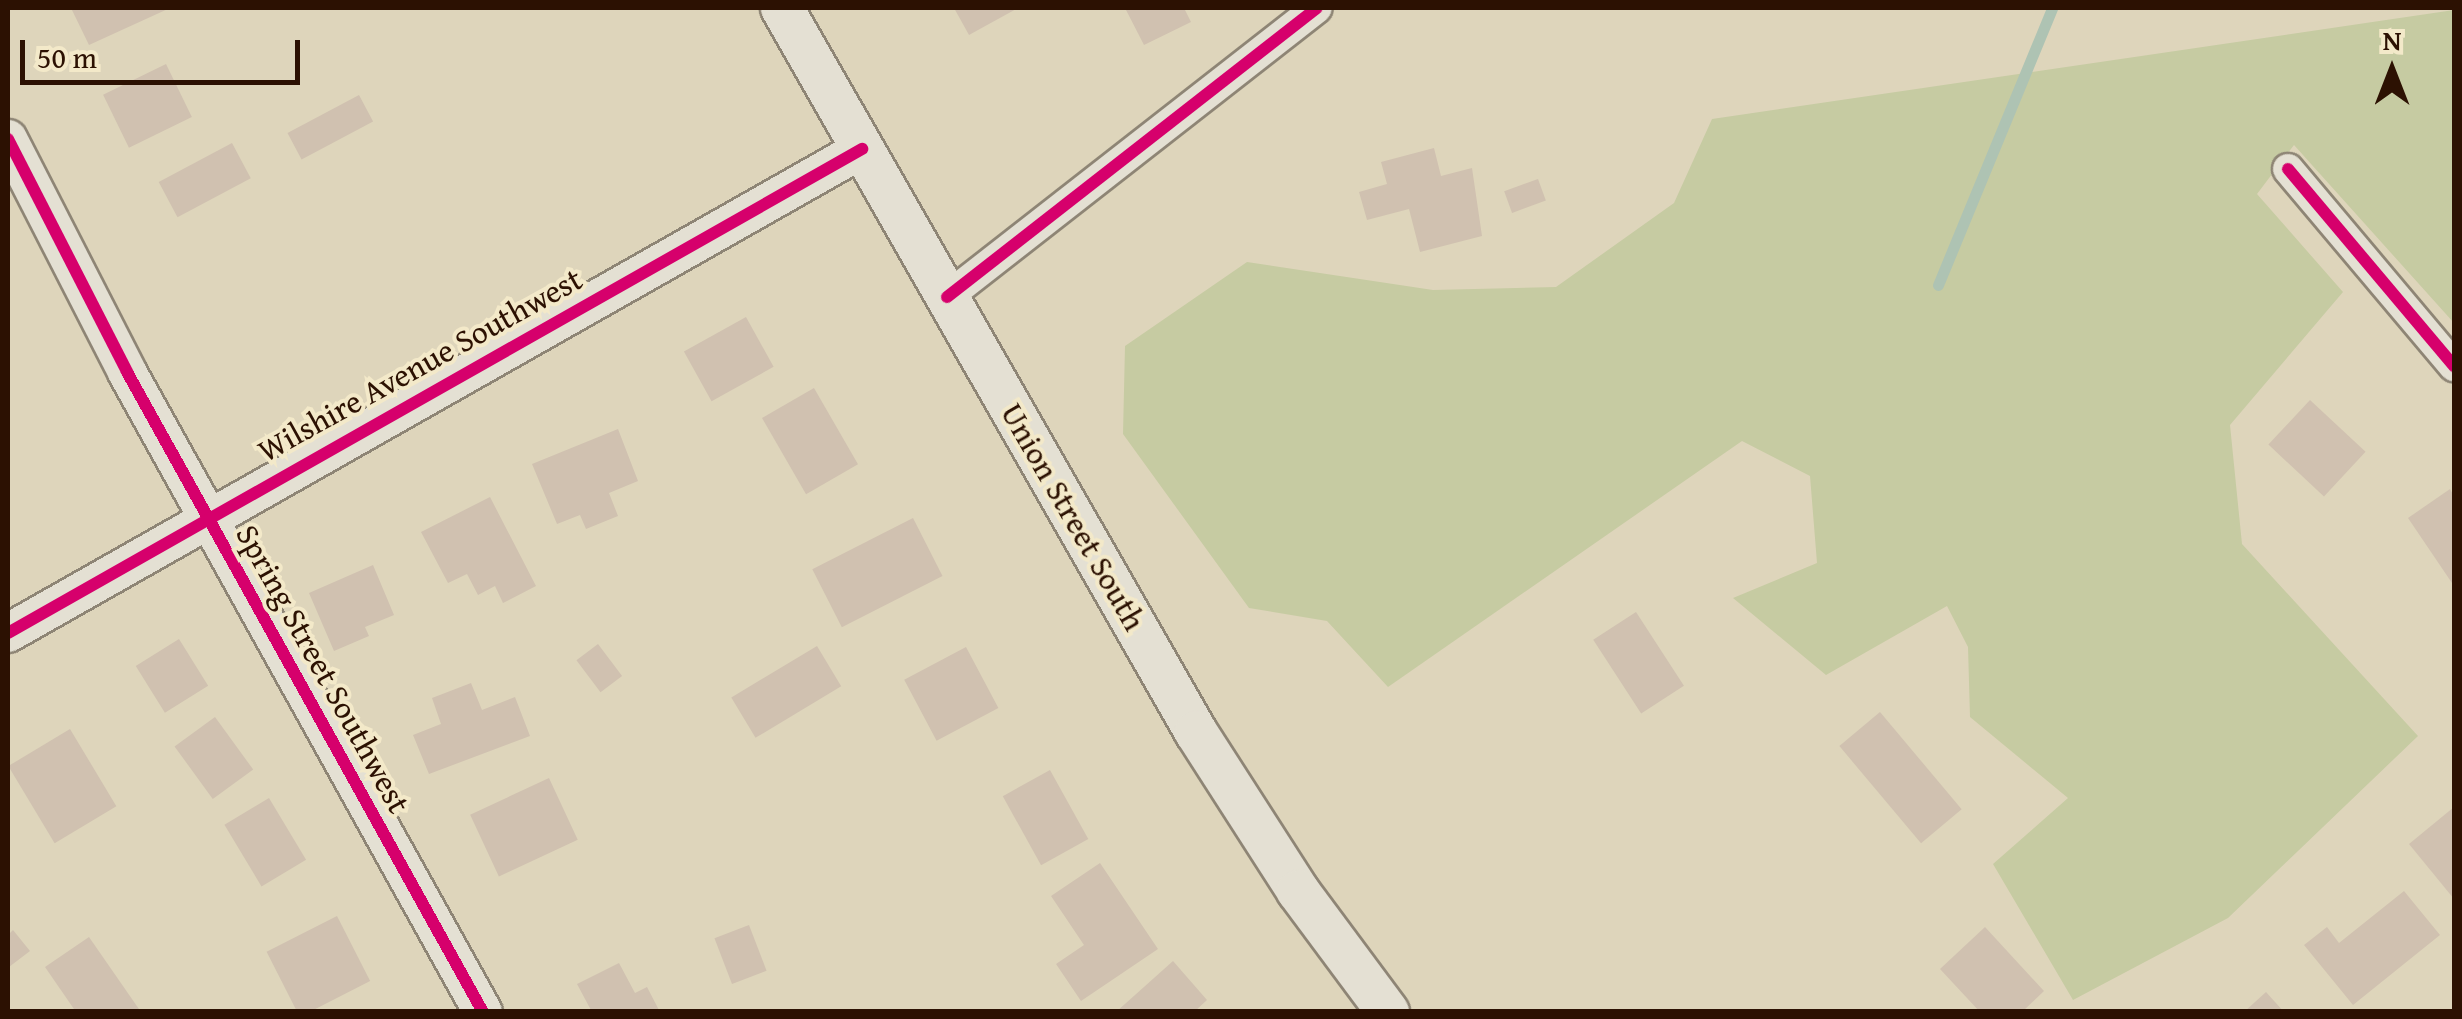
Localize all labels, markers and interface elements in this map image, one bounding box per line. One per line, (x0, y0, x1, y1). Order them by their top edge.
text: N (2383, 19, 2401, 60)
scale bar (25, 20, 305, 82)
north arrow (2342, 20, 2442, 120)
text: 50 m (37, 35, 97, 79)
street label: Wilshire Avenue Southwest (251, 260, 589, 470)
street label: Union Street South (992, 397, 1154, 637)
street label: Spring Street Southwest (228, 518, 418, 820)

